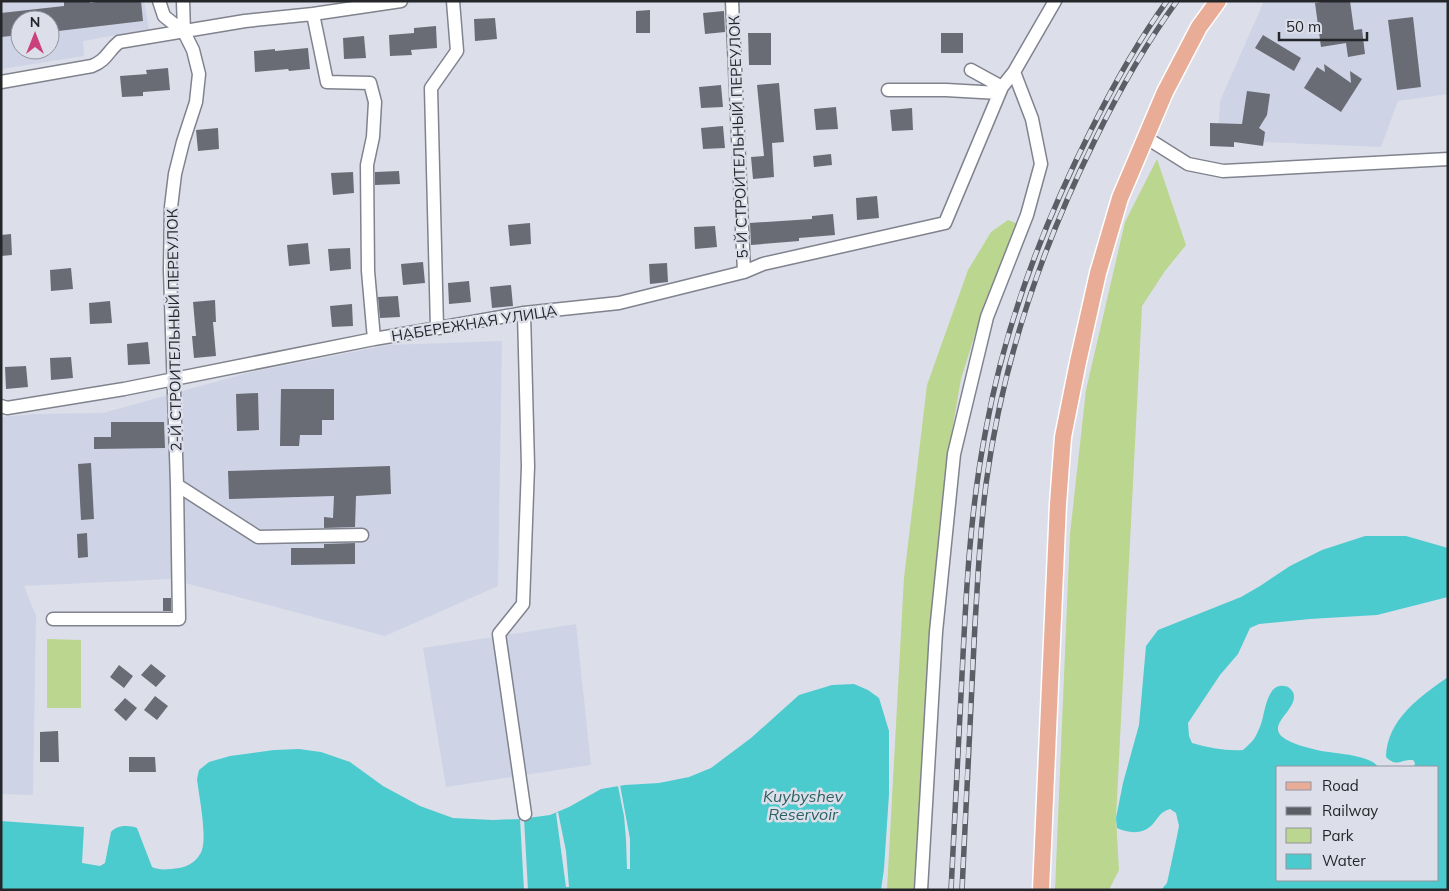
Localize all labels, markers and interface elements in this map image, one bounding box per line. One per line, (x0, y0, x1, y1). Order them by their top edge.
north arrow (10, 10, 60, 60)
scale bar (1279, 10, 1366, 42)
text: N (30, 13, 40, 31)
street label: 5-Й СТРОИТЕЛЬНЫЙ ПЕРЕУЛОК (724, 15, 752, 259)
text: 50 m (1286, 17, 1321, 36)
street label: 2-Й СТРОИТЕЛЬНЫЙ ПЕРЕУЛОК (162, 208, 186, 452)
street label: НАБЕРЕЖНАЯ УЛИЦА (390, 301, 558, 345)
legend (1276, 766, 1439, 881)
text: Road (1322, 776, 1359, 795)
water label: Kuybyshev Reservoir (763, 786, 843, 824)
text: Railway (1322, 801, 1378, 820)
text: Park (1322, 826, 1354, 845)
text: Water (1322, 851, 1366, 870)

